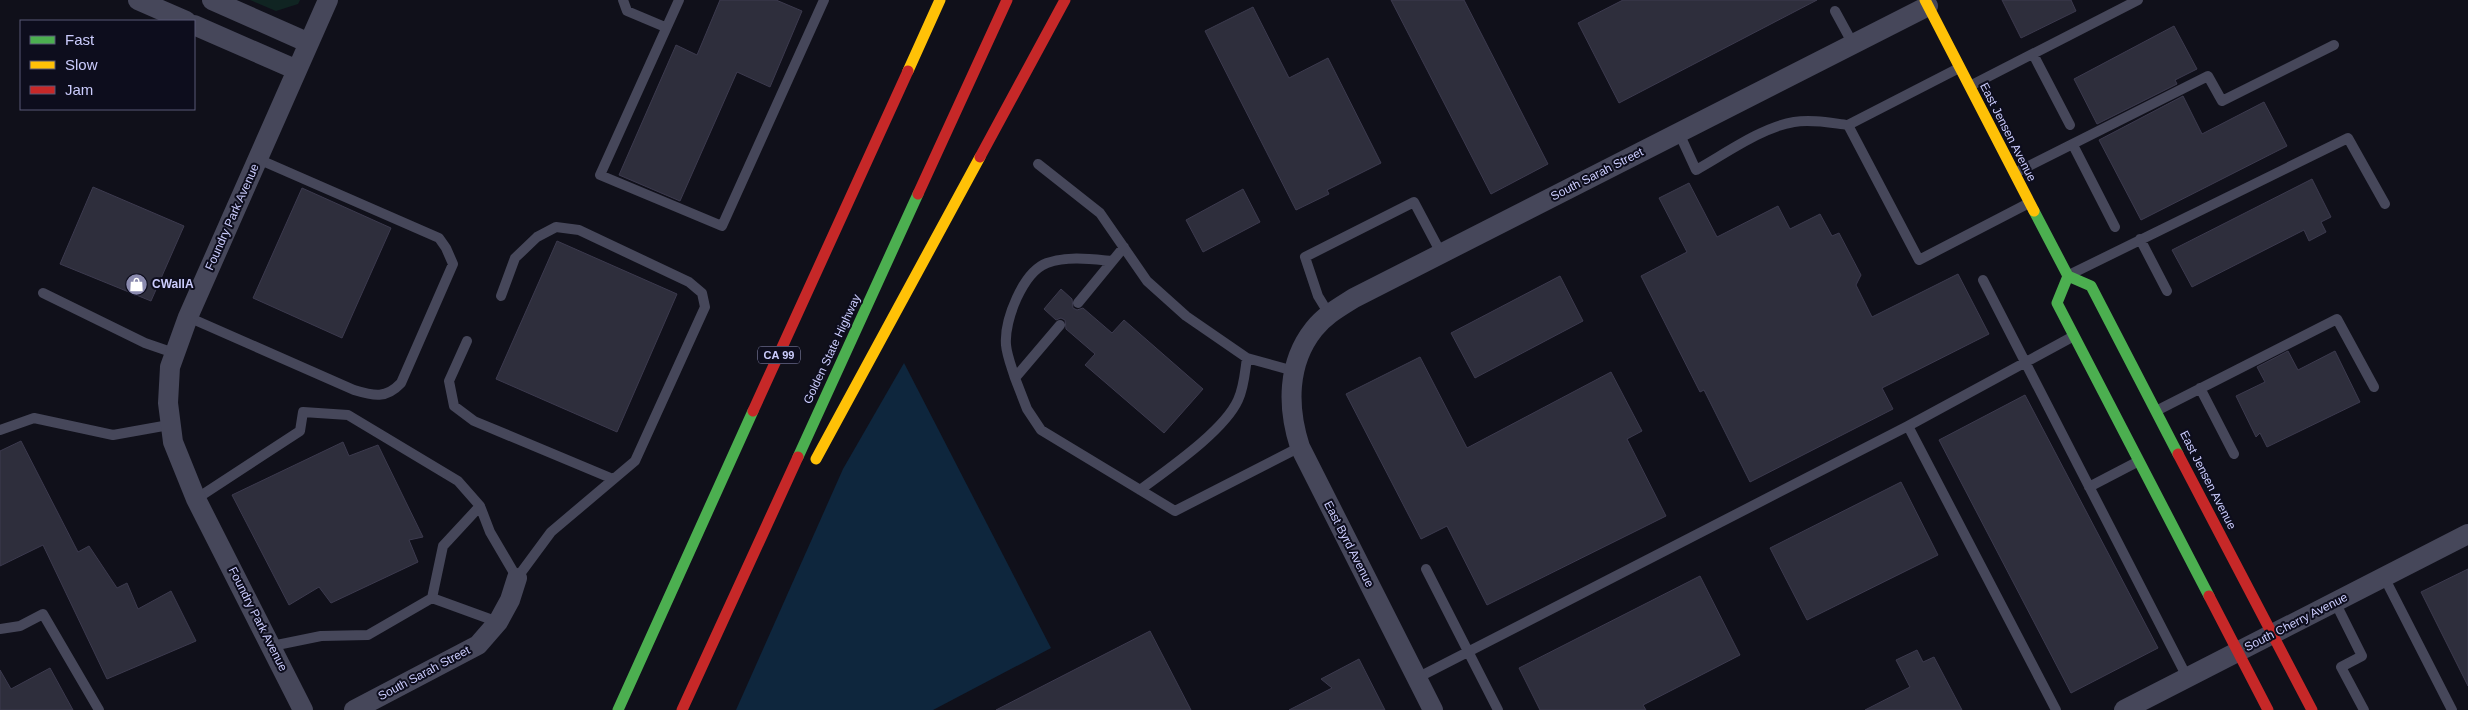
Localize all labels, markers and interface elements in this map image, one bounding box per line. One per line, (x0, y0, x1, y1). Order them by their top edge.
legend (20, 20, 195, 110)
text: Fast (65, 31, 95, 48)
text: Slow (65, 56, 98, 73)
street label: East Jensen Avenue (1977, 80, 2039, 184)
text: Jam (65, 81, 93, 98)
street label: South Sarah Street (1548, 144, 1646, 203)
street label: Foundry Park Avenue (202, 161, 262, 272)
shop icon: CWallA (124, 272, 148, 296)
place label: CWallA (152, 277, 194, 291)
street label: Golden State Highway (800, 292, 864, 406)
road number: CA 99 (758, 346, 800, 364)
street label: East Jensen Avenue (2177, 428, 2239, 532)
street label: East Byrd Avenue (1321, 498, 1377, 590)
street label: Foundry Park Avenue (226, 565, 291, 674)
street label: South Cherry Avenue (2242, 590, 2350, 654)
street label: South Sarah Street (376, 643, 473, 703)

